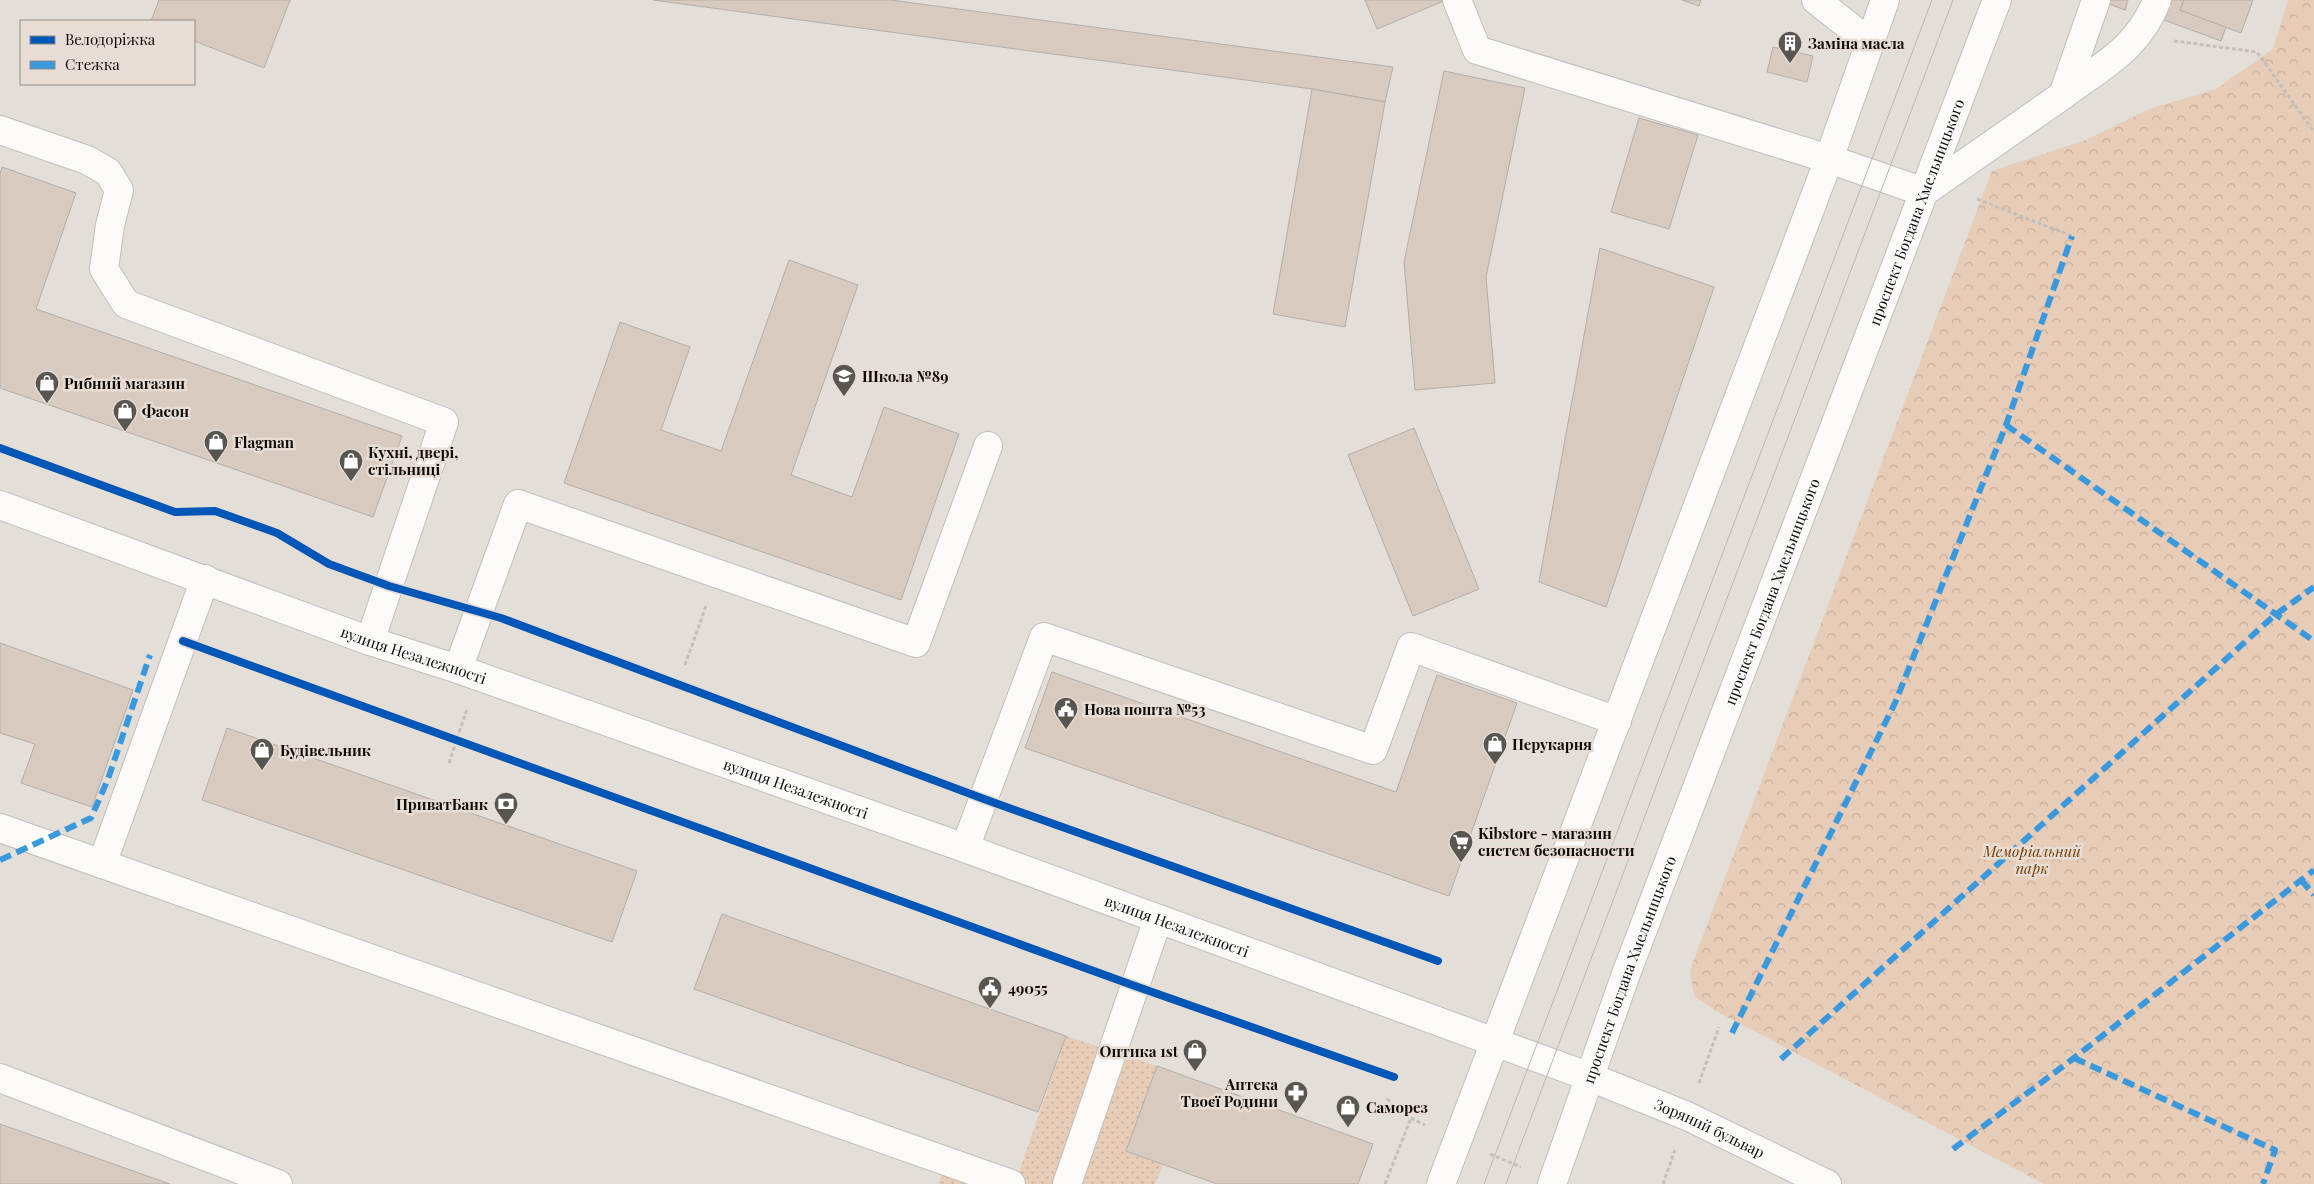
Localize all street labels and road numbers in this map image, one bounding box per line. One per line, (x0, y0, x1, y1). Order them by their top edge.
street label: проспект Богдана Хмельницького (1864, 96, 1968, 328)
street label: проспект Богдана Хмельницького (1719, 475, 1824, 708)
street label: вулиця Незалежності (338, 621, 490, 688)
street label: вулиця Незалежності (721, 754, 872, 823)
street label: проспект Богдана Хмельницького (1578, 853, 1680, 1086)
street label: вулиця Незалежності (1102, 890, 1252, 961)
street label: Зоряний бульвар (1652, 1094, 1768, 1162)

